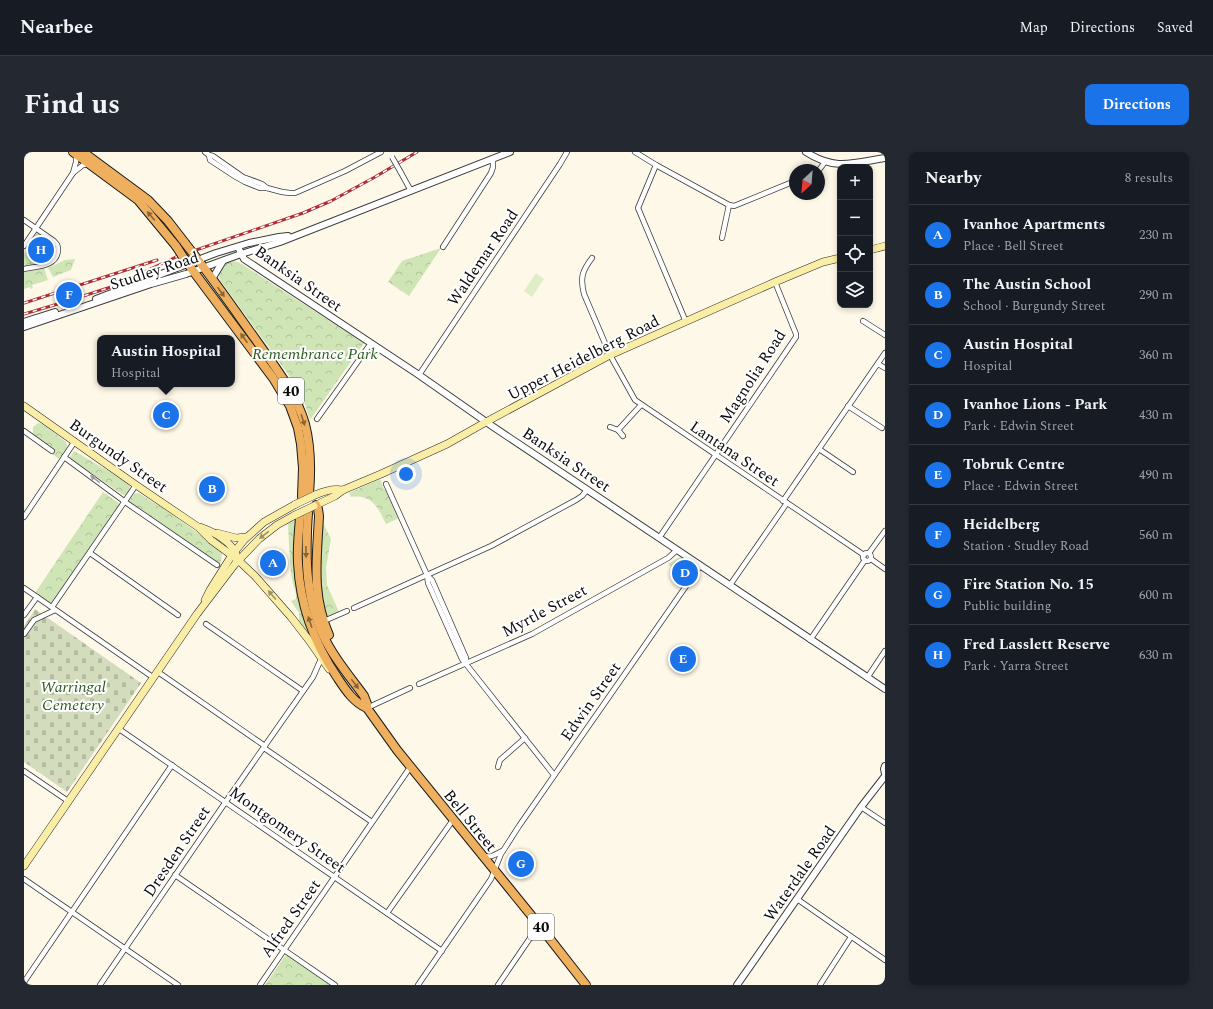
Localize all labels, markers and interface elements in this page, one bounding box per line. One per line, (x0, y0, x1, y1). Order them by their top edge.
text: Nearbee (20, 13, 93, 42)
text: Map (1020, 17, 1048, 38)
text: Directions (1070, 17, 1135, 38)
text: Saved (1157, 17, 1193, 38)
text: Find us (24, 83, 120, 126)
button: Directions (1085, 84, 1189, 125)
north arrow (789, 164, 825, 200)
map controls (837, 164, 873, 308)
button: + (837, 164, 873, 200)
text: Nearby (925, 165, 981, 191)
text: 8 results (1125, 168, 1173, 188)
button: − (837, 200, 873, 236)
street label: Waldemar Road (441, 204, 524, 311)
one-way arrow (147, 211, 156, 221)
text: Ivanhoe Apartments (963, 213, 1105, 236)
text: A (933, 225, 943, 245)
text: 230 m (1139, 225, 1173, 245)
pin: H (28, 235, 54, 265)
button: locate (837, 236, 873, 272)
text: Place · Bell Street (963, 236, 1064, 256)
street label: Banksia Street (250, 240, 347, 318)
street label: Studley Road (107, 245, 202, 297)
button: layers (837, 272, 873, 308)
text: The Austin School (963, 273, 1091, 296)
pin: F (56, 280, 82, 310)
text: B (933, 285, 943, 305)
text: 290 m (1139, 285, 1173, 305)
one-way arrow (217, 286, 225, 297)
text: School · Burgundy Street (963, 296, 1105, 316)
street label: Upper Heidelberg Road (503, 309, 664, 407)
street label: Magnolia Road (714, 325, 792, 428)
one-way arrow (239, 332, 248, 343)
text: Austin Hospital (963, 333, 1073, 356)
popup (97, 335, 235, 387)
text: Austin Hospital (111, 340, 221, 363)
park label: Remembrance Park (252, 342, 379, 366)
text: C (933, 345, 943, 365)
text: 360 m (1139, 345, 1173, 365)
text: Hospital (963, 356, 1012, 376)
text: Hospital (111, 363, 160, 383)
road number: 40 (278, 378, 304, 404)
text: Ivanhoe Lions - Park (963, 393, 1107, 416)
pin: C (153, 400, 179, 430)
text: D (933, 405, 943, 425)
text: 430 m (1139, 405, 1173, 425)
street label: Burgundy Street (64, 413, 173, 499)
one-way arrow (300, 414, 306, 426)
street label: Lantana Street (685, 415, 784, 493)
text: Park · Edwin Street (963, 416, 1074, 436)
street label: Banksia Street (517, 421, 616, 498)
text: Tobruk Centre (963, 453, 1065, 476)
your location (396, 464, 416, 484)
text: E (934, 465, 942, 485)
text: 490 m (1139, 465, 1173, 485)
pin: B (199, 474, 225, 504)
one-way arrow (89, 475, 100, 483)
text: Place · Edwin Street (963, 476, 1078, 496)
text: Heidelberg (963, 513, 1040, 536)
text: F (934, 525, 942, 545)
text: 560 m (1139, 525, 1173, 545)
one-way arrow (259, 530, 270, 539)
text: Station · Studley Road (963, 536, 1089, 556)
one-way arrow (303, 546, 309, 559)
pin: A (260, 548, 286, 578)
pin: D (672, 558, 698, 588)
text: Fire Station No. 15 (963, 573, 1094, 596)
street label: Myrtle Street (498, 578, 592, 643)
text: G (933, 585, 943, 605)
text: 600 m (1139, 585, 1173, 605)
one-way arrow (267, 590, 276, 600)
text: Public building (963, 596, 1052, 616)
one-way arrow (306, 615, 312, 627)
text: Fred Lasslett Reserve (963, 633, 1110, 656)
pin: E (670, 644, 696, 674)
text: H (933, 645, 943, 665)
text: 630 m (1139, 645, 1173, 665)
text: Park · Yarra Street (963, 656, 1069, 676)
street label: Edwin Street (555, 657, 627, 746)
park label: Warringal Cemetery (40, 675, 106, 717)
one-way arrow (351, 679, 359, 690)
street label: Montgomery Street (224, 780, 351, 879)
street label: Bell Street (438, 784, 503, 857)
street label: Dresden Street (137, 801, 216, 902)
street label: Waterdale Road (758, 821, 842, 926)
pin: G (508, 849, 534, 879)
street label: Alfred Street (255, 874, 327, 963)
road number: 40 (528, 914, 554, 940)

